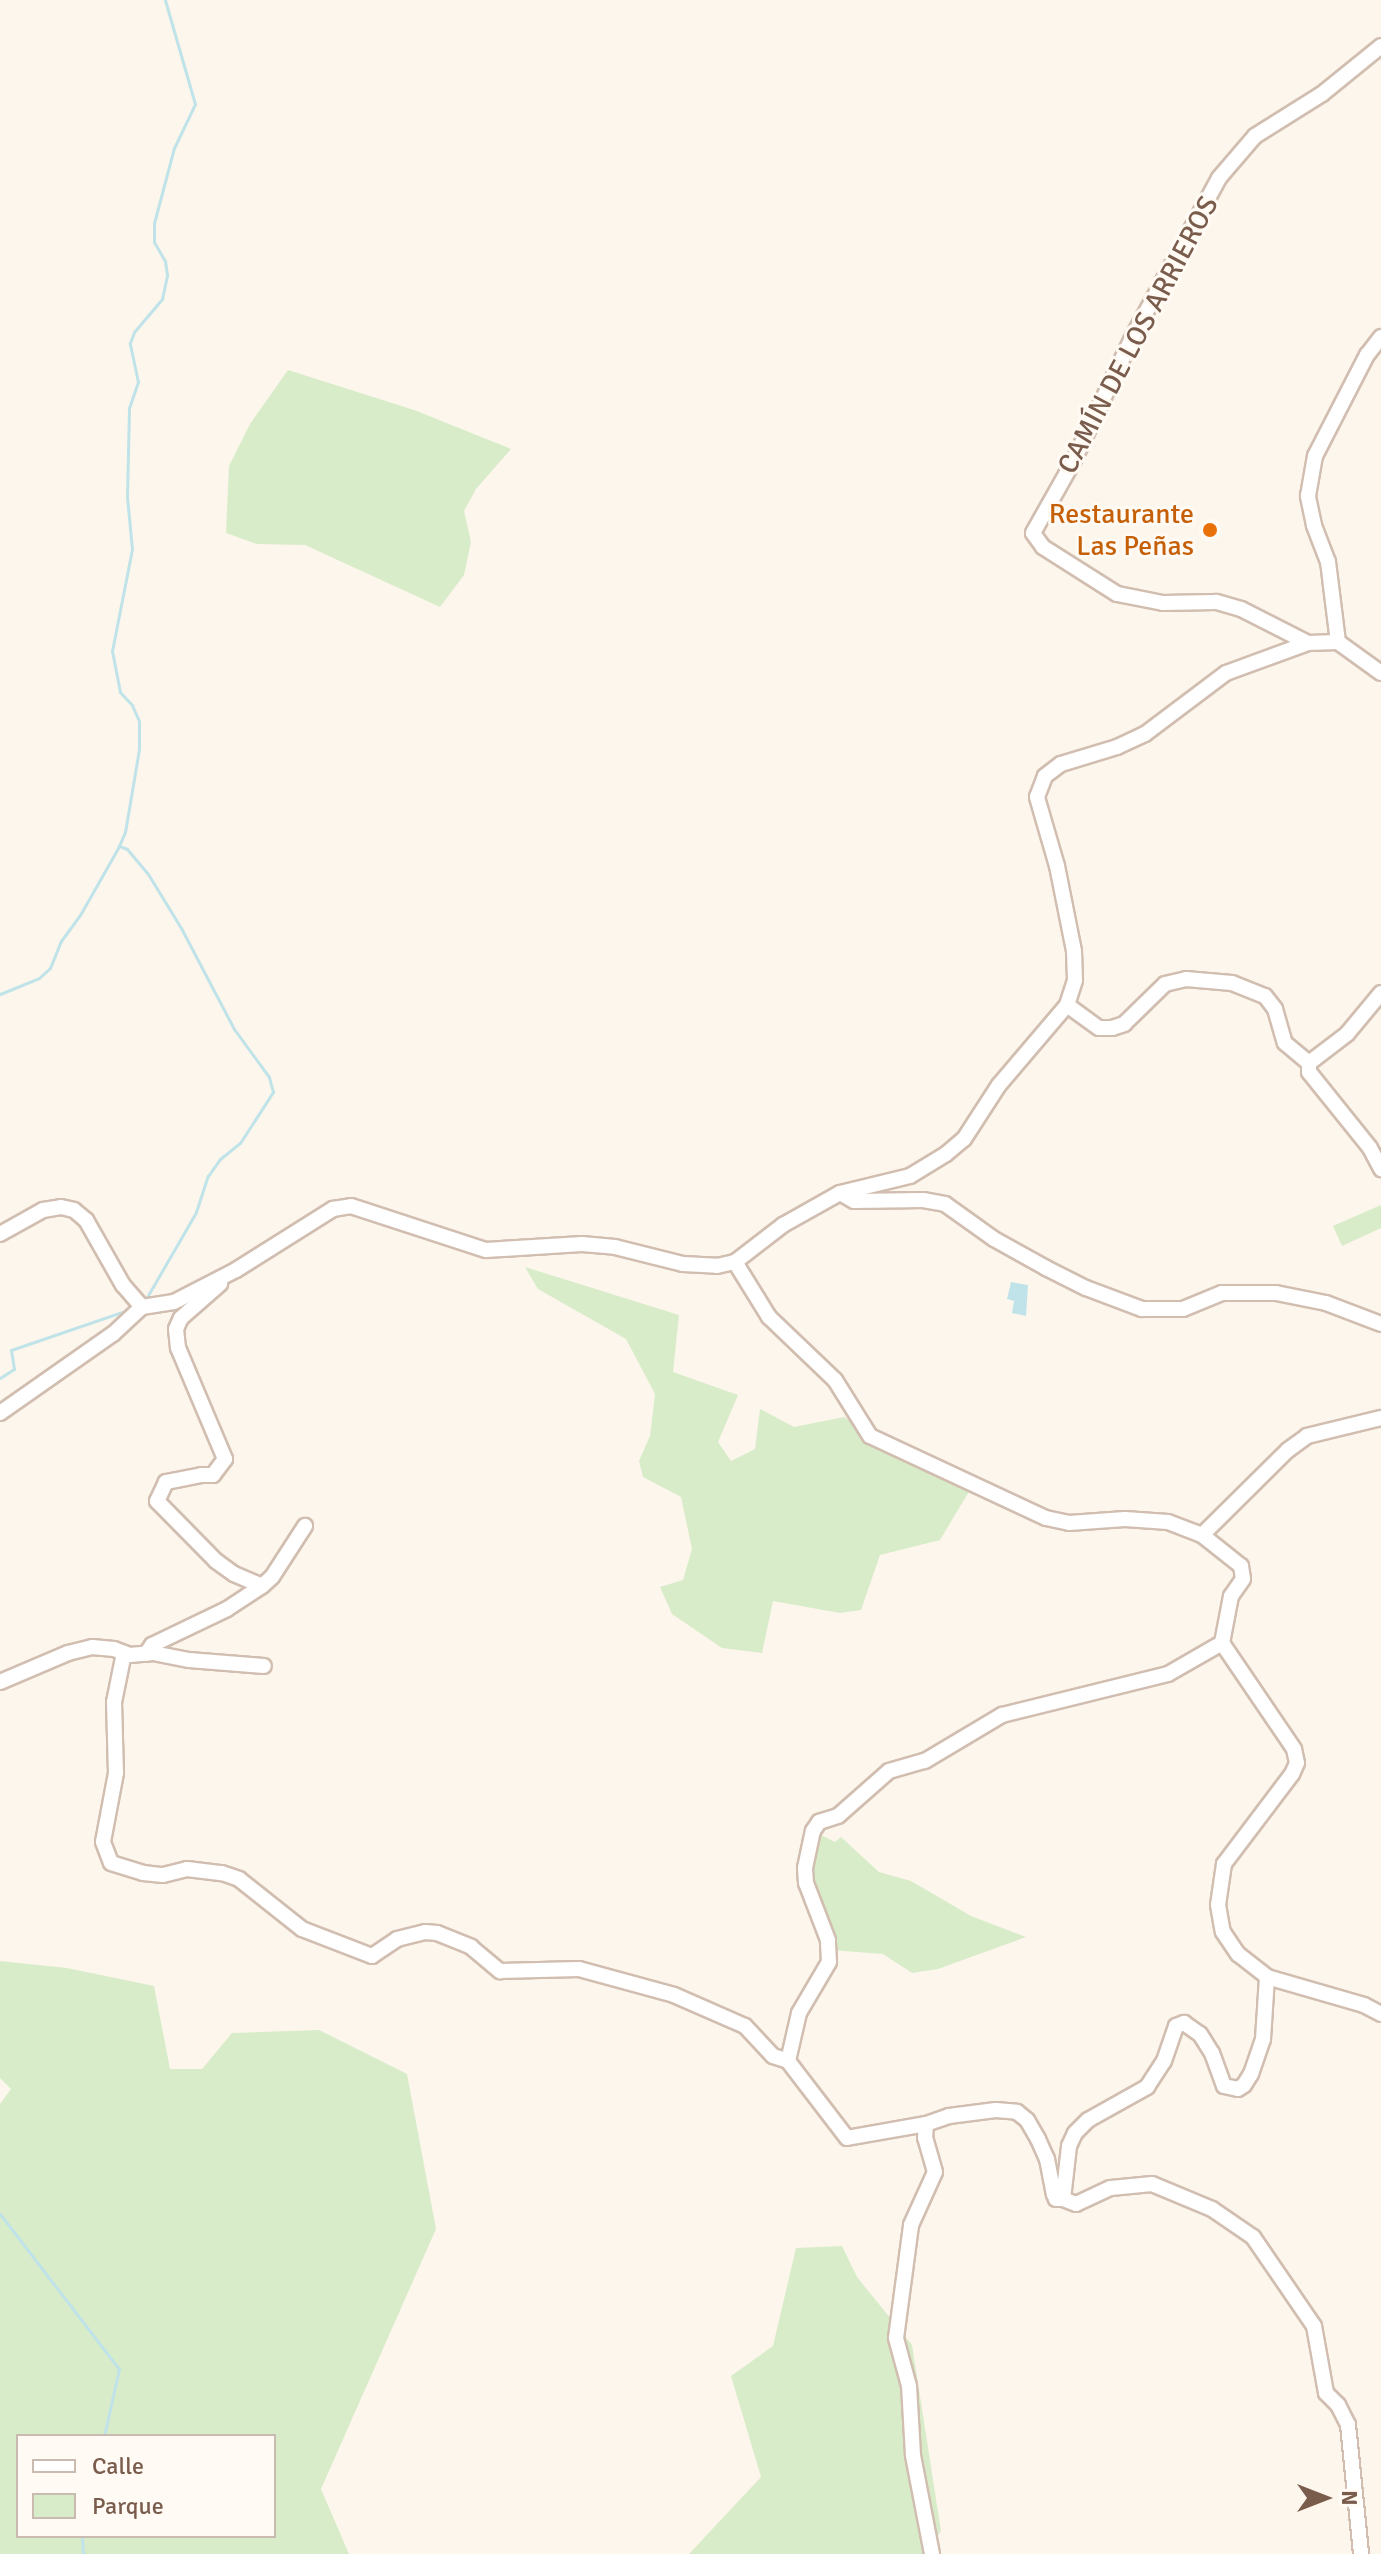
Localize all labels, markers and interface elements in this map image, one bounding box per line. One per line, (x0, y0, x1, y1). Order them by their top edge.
street label: CAMÍN DE LOS ARRIEROS (1051, 191, 1225, 479)
place label: Restaurante Las Peñas (1049, 497, 1194, 563)
marker: Restaurante Las Peñas (1201, 521, 1219, 539)
legend (16, 2434, 276, 2538)
text: Calle (92, 2451, 144, 2481)
north arrow (1285, 2458, 1365, 2538)
text: N (1336, 2490, 1363, 2506)
text: Parque (92, 2491, 164, 2521)

